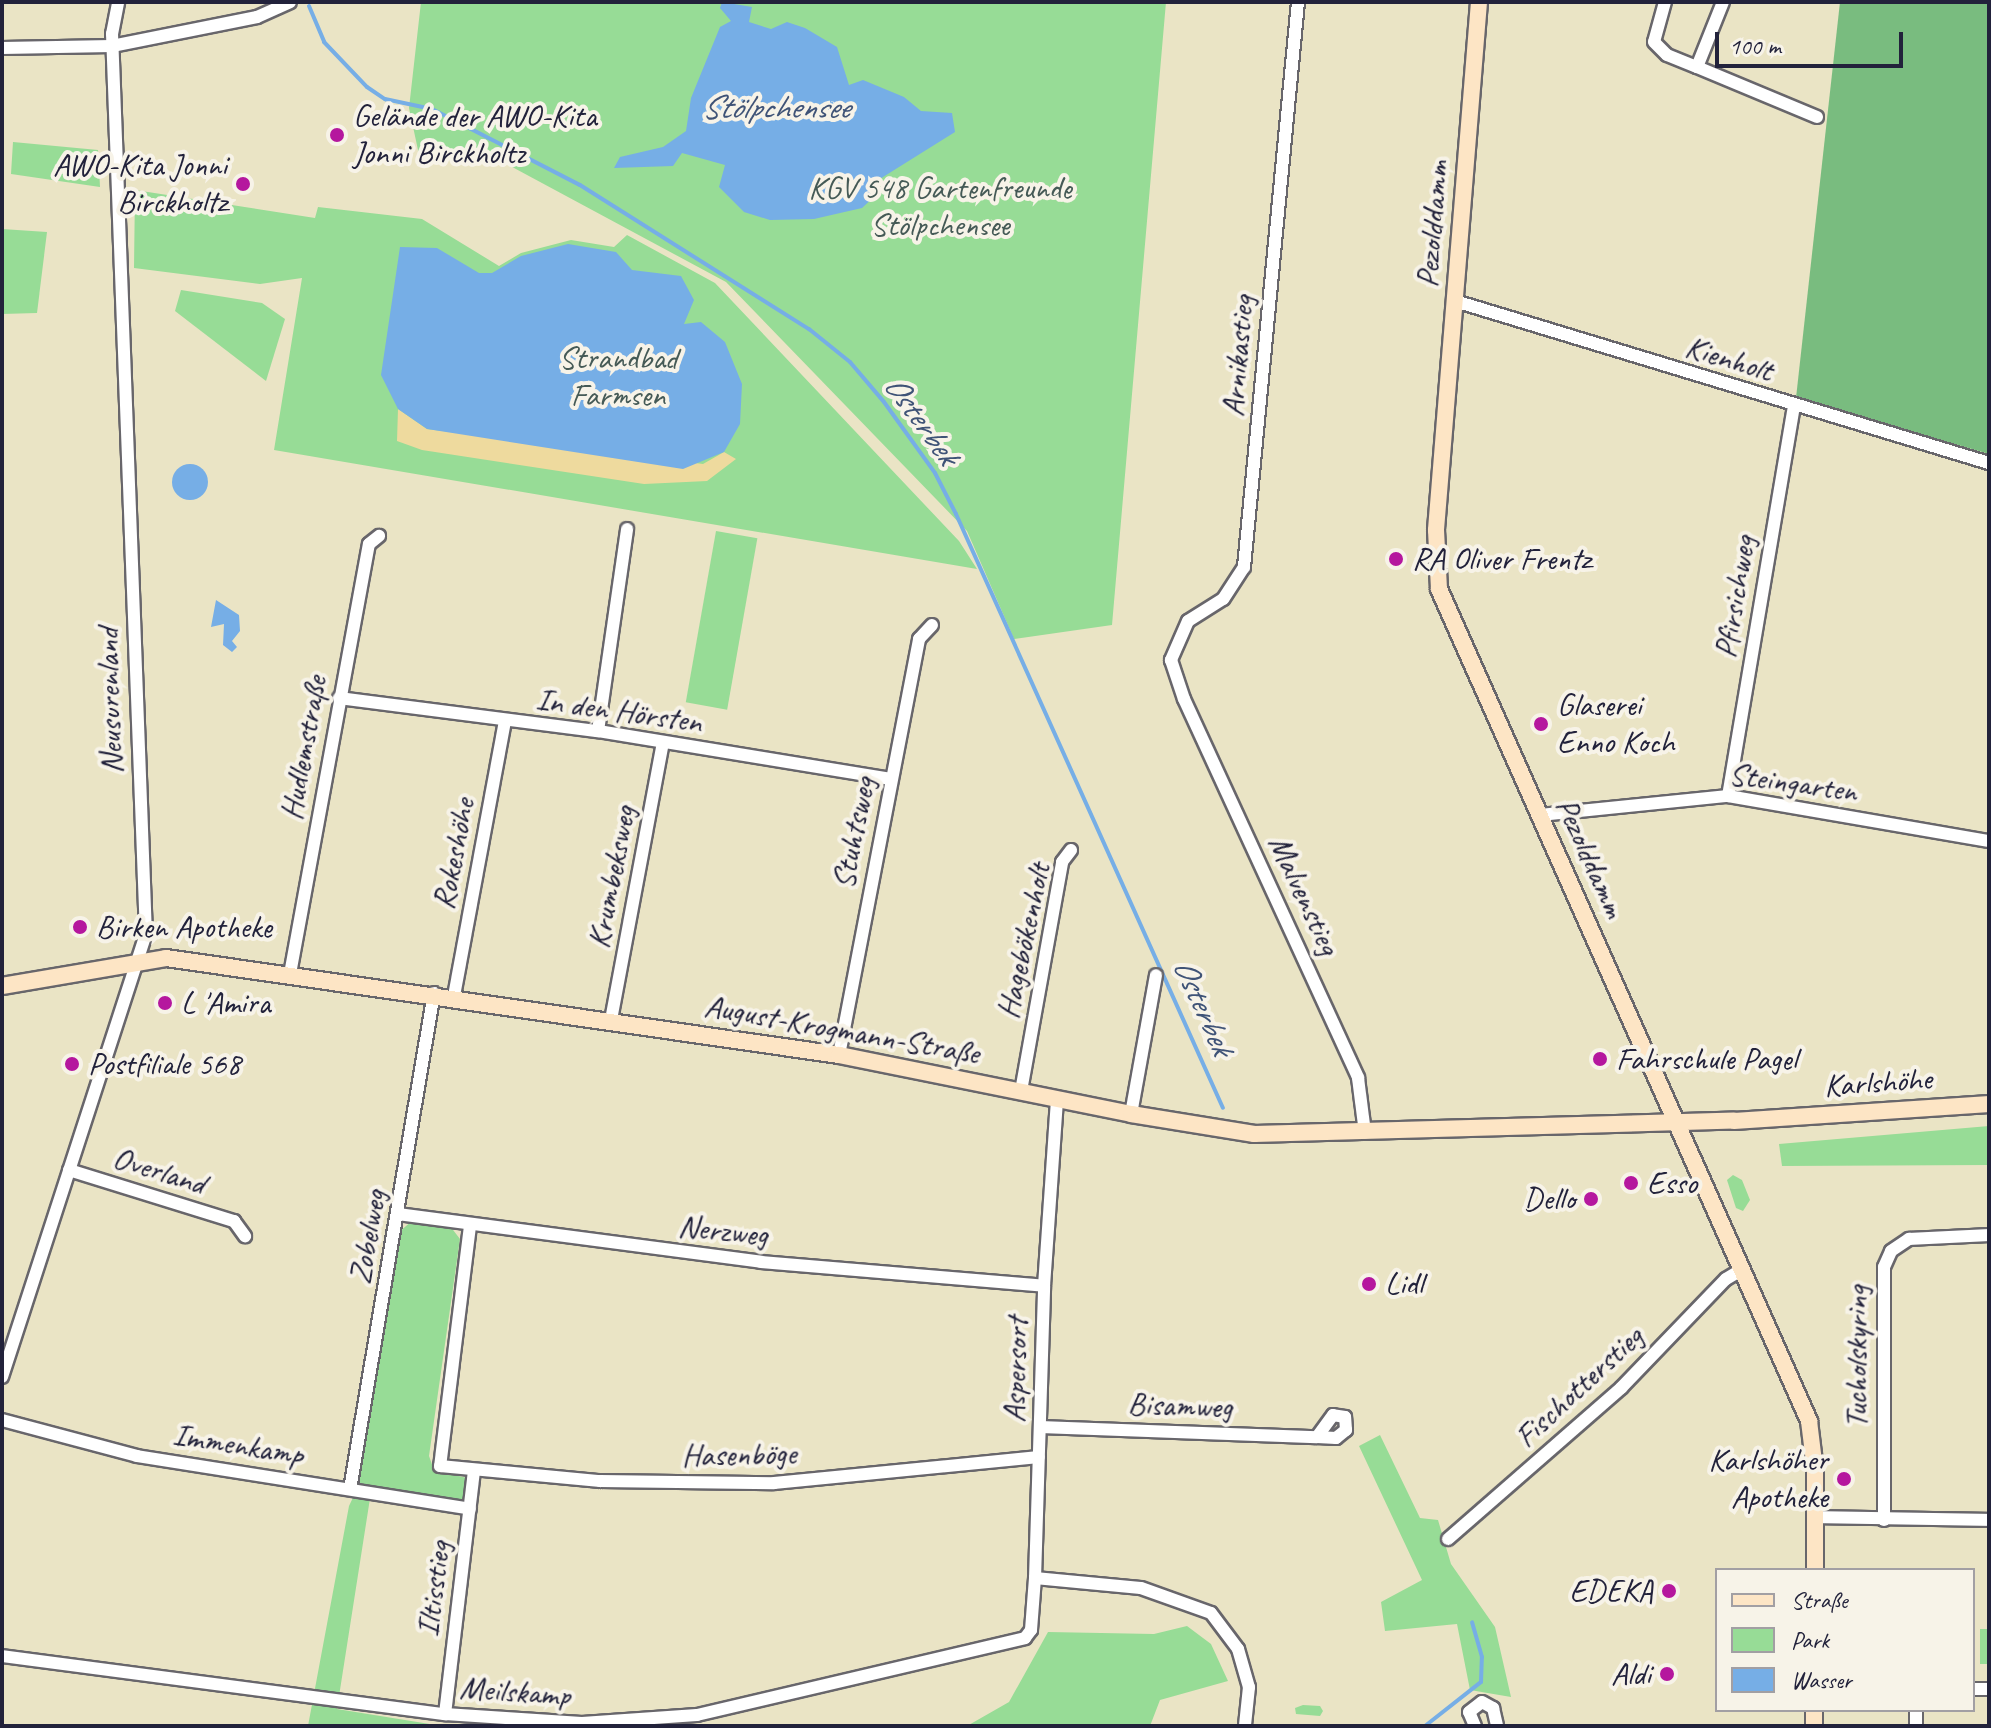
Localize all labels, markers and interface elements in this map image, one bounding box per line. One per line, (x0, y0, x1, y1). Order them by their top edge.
scale bar (1719, 16, 1907, 66)
text: 100 m (1729, 31, 1781, 61)
water label: Stölpchensee (701, 87, 849, 127)
place label: Gelände der AWO-Kita Jonni Birckholtz (353, 98, 596, 173)
marker: Gelände der AWO-Kita Jonni Birckholtz (328, 126, 346, 144)
place label: AWO-Kita Jonni Birckholtz (53, 147, 227, 222)
street label: Pezolddamm (1408, 159, 1458, 289)
park label: KGV 548 Gartenfreunde Stölpchensee (809, 170, 1071, 245)
marker: AWO-Kita Jonni Birckholtz (234, 175, 252, 193)
street label: Arnikastieg (1214, 294, 1262, 418)
street label: Kienholt (1681, 328, 1777, 390)
park label: Strandbad Farmsen (559, 340, 677, 415)
water label: Osterbek (876, 366, 968, 472)
street label: Pfirsichweg (1706, 533, 1764, 661)
place label: RA Oliver Frentz (1412, 540, 1592, 578)
marker: RA Oliver Frentz (1387, 550, 1405, 568)
street label: Neusurenland (88, 627, 132, 775)
street label: Hudlemstraße (272, 673, 336, 823)
street label: In den Hörsten (534, 680, 704, 742)
place label: Glaserei Enno Koch (1557, 687, 1673, 762)
marker: Glaserei Enno Koch (1532, 715, 1550, 733)
street label: Steingarten (1726, 755, 1860, 811)
street label: Stuhtsweg (824, 774, 884, 892)
street label: Pezolddamm (1547, 792, 1633, 924)
street label: Rokeshöhe (424, 795, 484, 913)
street label: Krumbeksweg (579, 803, 645, 951)
street label: Malvenstieg (1260, 829, 1348, 961)
street label: Hagebökenholt (989, 860, 1059, 1022)
place label: Birken Apotheke (96, 908, 272, 946)
marker: Birken Apotheke (71, 918, 89, 936)
water label: Osterbek (1165, 951, 1243, 1061)
place label: L 'Amira (181, 984, 270, 1022)
street label: August-Krogmann-Straße (702, 987, 982, 1073)
marker: L 'Amira (156, 994, 174, 1012)
place label: Fahrschule Pagel (1616, 1040, 1797, 1078)
place label: Postfiliale 568 (88, 1045, 241, 1083)
marker: Fahrschule Pagel (1591, 1050, 1609, 1068)
marker: Postfiliale 568 (63, 1055, 81, 1073)
street label: Karlshöhe (1823, 1060, 1933, 1106)
street label: Overland (108, 1139, 210, 1203)
place label: Esso (1647, 1164, 1697, 1202)
marker: Esso (1622, 1174, 1640, 1192)
place label: Dello (1523, 1180, 1575, 1218)
street label: Zobelweg (341, 1187, 395, 1287)
marker: Dello (1582, 1190, 1600, 1208)
street label: Nerzweg (676, 1207, 770, 1255)
place label: Lidl (1385, 1265, 1423, 1303)
marker: Lidl (1360, 1275, 1378, 1293)
street label: Tucholskyring (1838, 1286, 1876, 1428)
street label: Aspersort (995, 1317, 1037, 1423)
street label: Fischotterstieg (1507, 1318, 1651, 1456)
street label: Bisamweg (1127, 1385, 1233, 1427)
street label: Immenkamp (170, 1416, 306, 1474)
street label: Hasenböge (681, 1435, 797, 1475)
place label: Karlshöher Apotheke (1709, 1442, 1828, 1517)
marker: Karlshöher Apotheke (1835, 1470, 1853, 1488)
street label: Iltisstieg (409, 1539, 459, 1639)
legend (1715, 1568, 1975, 1712)
place label: EDEKA (1569, 1572, 1653, 1610)
marker: EDEKA (1660, 1582, 1678, 1600)
text: Straße (1791, 1585, 1848, 1615)
text: Park (1791, 1625, 1829, 1655)
place label: Aldi (1611, 1655, 1651, 1693)
marker: Aldi (1658, 1665, 1676, 1683)
text: Wasser (1791, 1665, 1852, 1695)
street label: Meilskamp (459, 1669, 571, 1715)

